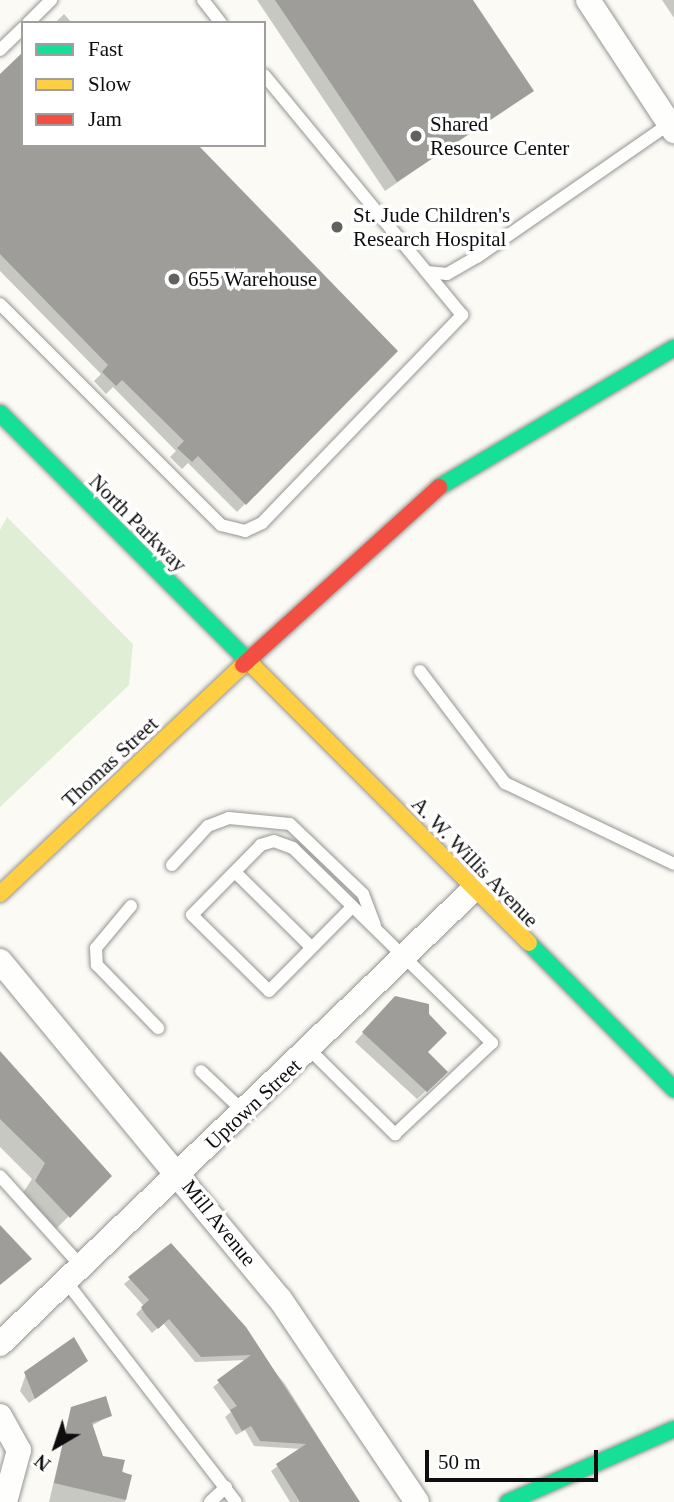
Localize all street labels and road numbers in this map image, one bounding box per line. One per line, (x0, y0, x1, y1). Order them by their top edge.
street label: North Parkway (84, 469, 192, 577)
street label: Thomas Street (57, 711, 163, 813)
street label: A. W. Willis Avenue (406, 791, 544, 933)
street label: Uptown Street (200, 1053, 306, 1155)
street label: Mill Avenue (176, 1174, 262, 1272)

